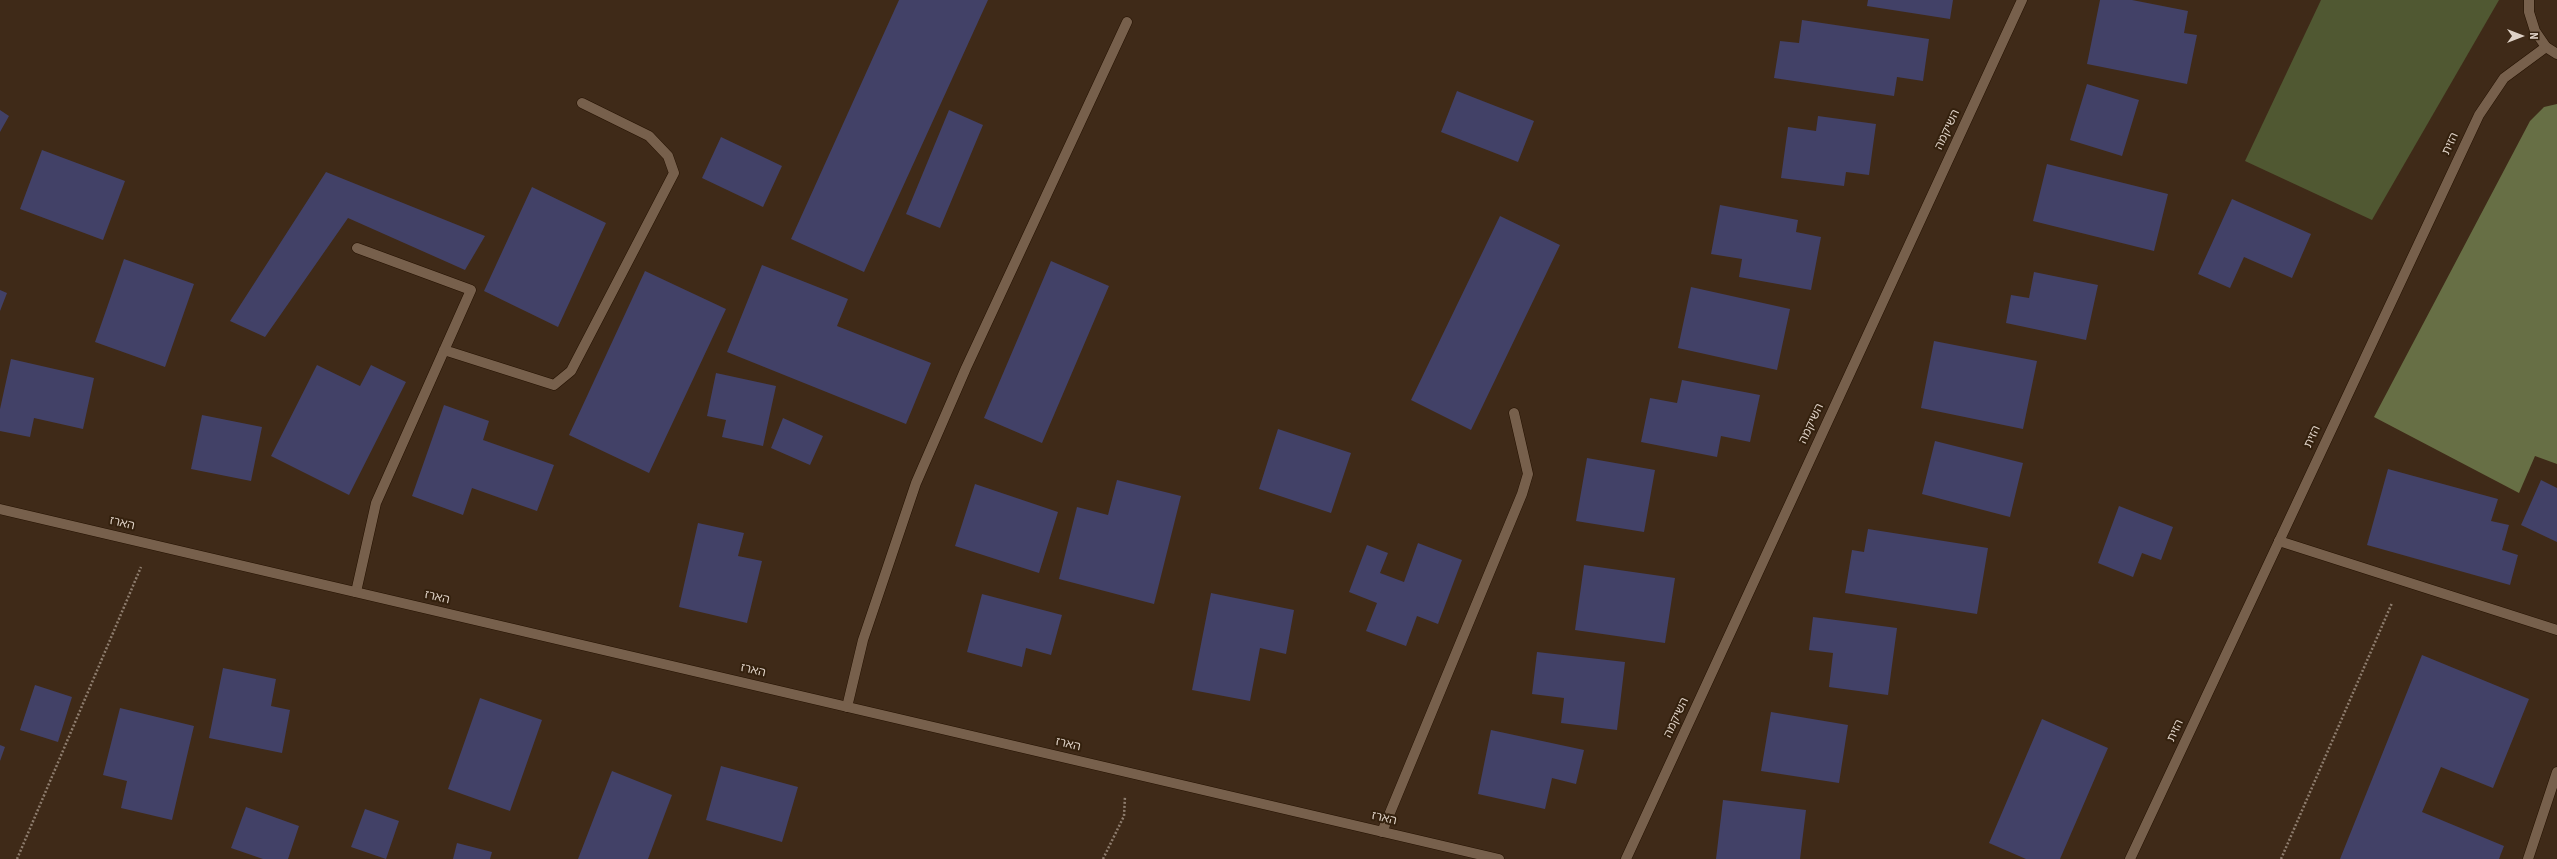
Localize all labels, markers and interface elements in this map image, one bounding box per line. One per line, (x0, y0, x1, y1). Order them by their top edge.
north arrow (2501, 16, 2541, 56)
text: N (2526, 32, 2541, 40)
street label: השיקמה (1932, 108, 1964, 152)
street label: הזית (2440, 131, 2462, 157)
street label: השיקמה (1796, 402, 1828, 446)
street label: הזית (2302, 424, 2324, 450)
street label: הארז (108, 514, 136, 534)
street label: הארז (423, 588, 451, 608)
street label: הארז (739, 661, 767, 681)
street label: השיקמה (1661, 696, 1693, 740)
street label: הזית (2165, 718, 2187, 744)
street label: הארז (1054, 735, 1082, 755)
street label: הארז (1370, 809, 1398, 829)

